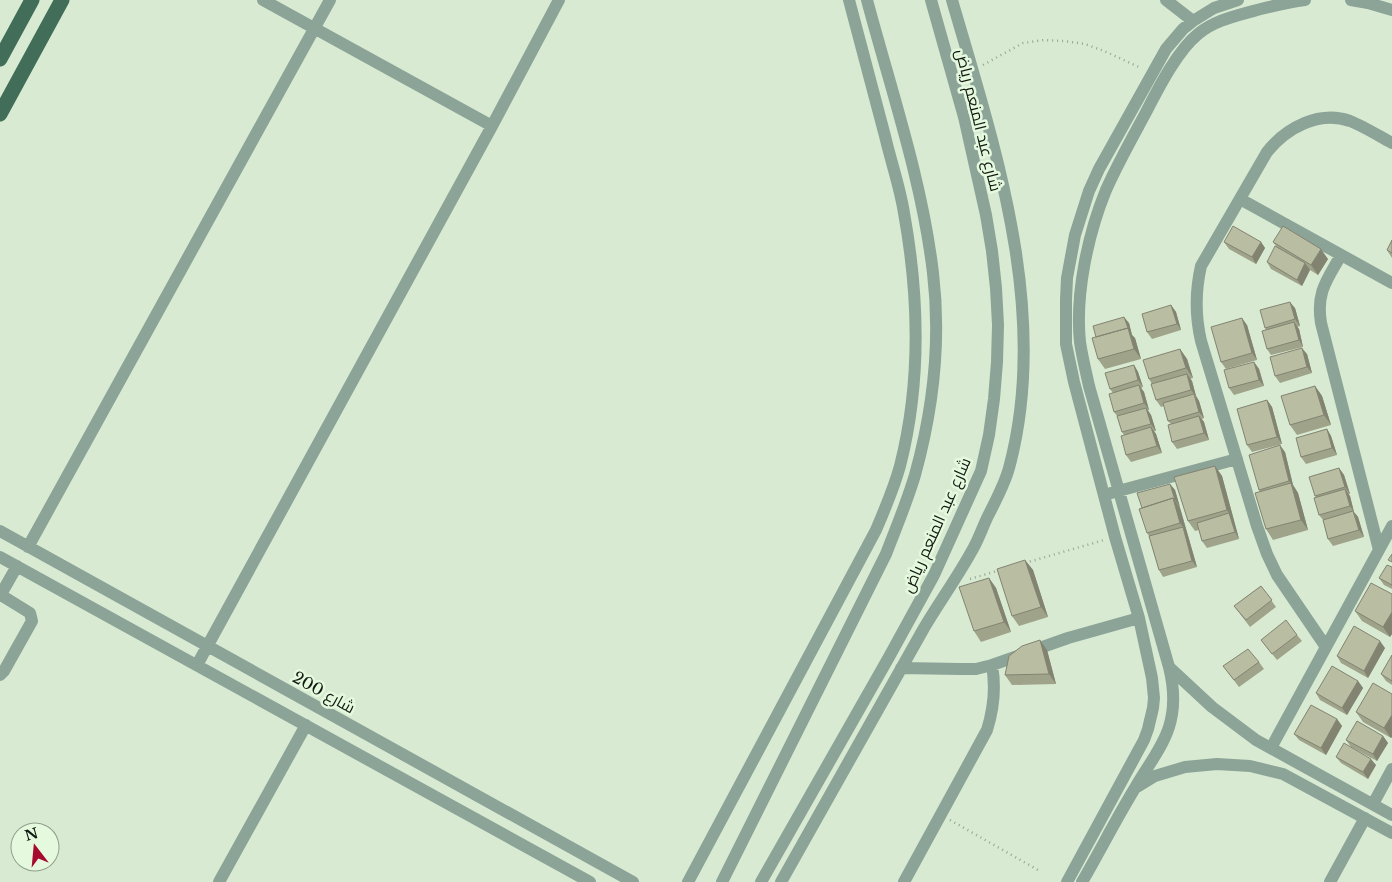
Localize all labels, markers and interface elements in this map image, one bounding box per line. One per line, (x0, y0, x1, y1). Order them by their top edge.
street label: شارع عبد المنعم رياض (950, 47, 1006, 194)
street label: شارع عبد المنعم رياض (897, 454, 977, 597)
street label: شارع 200 (288, 667, 359, 719)
north arrow (10, 822, 60, 872)
text: N (23, 824, 40, 845)

